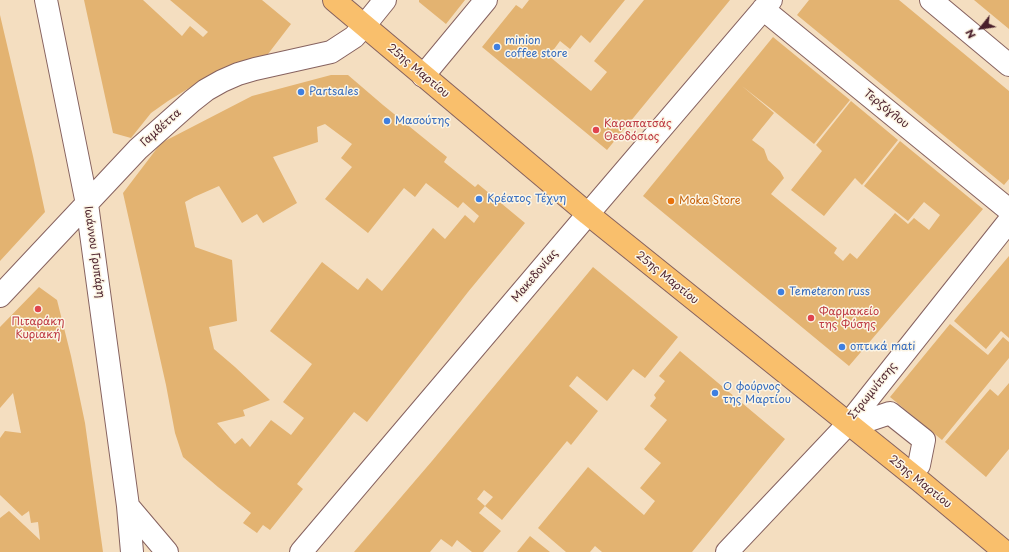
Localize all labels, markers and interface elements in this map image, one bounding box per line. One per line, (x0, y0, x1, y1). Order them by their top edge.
north arrow (961, 8, 1001, 48)
text: N (961, 26, 980, 42)
place label: minion coffee store (505, 34, 568, 60)
street label: 25ης Μαρτίου (384, 41, 452, 101)
marker: minion coffee store (492, 42, 502, 52)
place label: Partsales (309, 85, 359, 99)
marker: Partsales (296, 87, 306, 97)
street label: Τερζόγλου (861, 87, 911, 131)
street label: Γαμβέττα (138, 106, 184, 150)
place label: Μασούτης (395, 114, 450, 128)
marker: Μασούτης (382, 116, 392, 126)
place label: Καραπατσάς Θεοδόσιος (604, 117, 672, 143)
marker: Καραπατσάς Θεοδόσιος (591, 125, 601, 135)
place label: Κρέατος Τέχνη (487, 192, 566, 206)
marker: Κρέατος Τέχνη (474, 194, 484, 204)
place label: Moka Store (679, 194, 741, 208)
marker: Moka Store (666, 196, 676, 206)
street label: Ιωάννου Γρυπάρη (81, 205, 107, 299)
street label: Μακεδονίας (509, 247, 561, 305)
street label: 25ης Μαρτίου (633, 249, 701, 307)
place label: Temeteron russ (789, 285, 870, 299)
marker: Temeteron russ (776, 287, 786, 297)
marker: Πιταράκη Κυριακή (33, 304, 43, 314)
place label: Φαρμακείο της Φύσης (819, 305, 879, 331)
marker: Φαρμακείο της Φύσης (806, 313, 816, 323)
place label: Πιταράκη Κυριακή (12, 315, 64, 341)
place label: οπτικά mati (850, 340, 915, 354)
marker: οπτικά mati (837, 342, 847, 352)
street label: Στρωμνίτσης (846, 360, 900, 422)
place label: Ο φούρνος της Μαρτίου (723, 380, 791, 406)
marker: Ο φούρνος της Μαρτίου (710, 388, 720, 398)
street label: 25ης Μαρτίου (886, 453, 954, 511)

